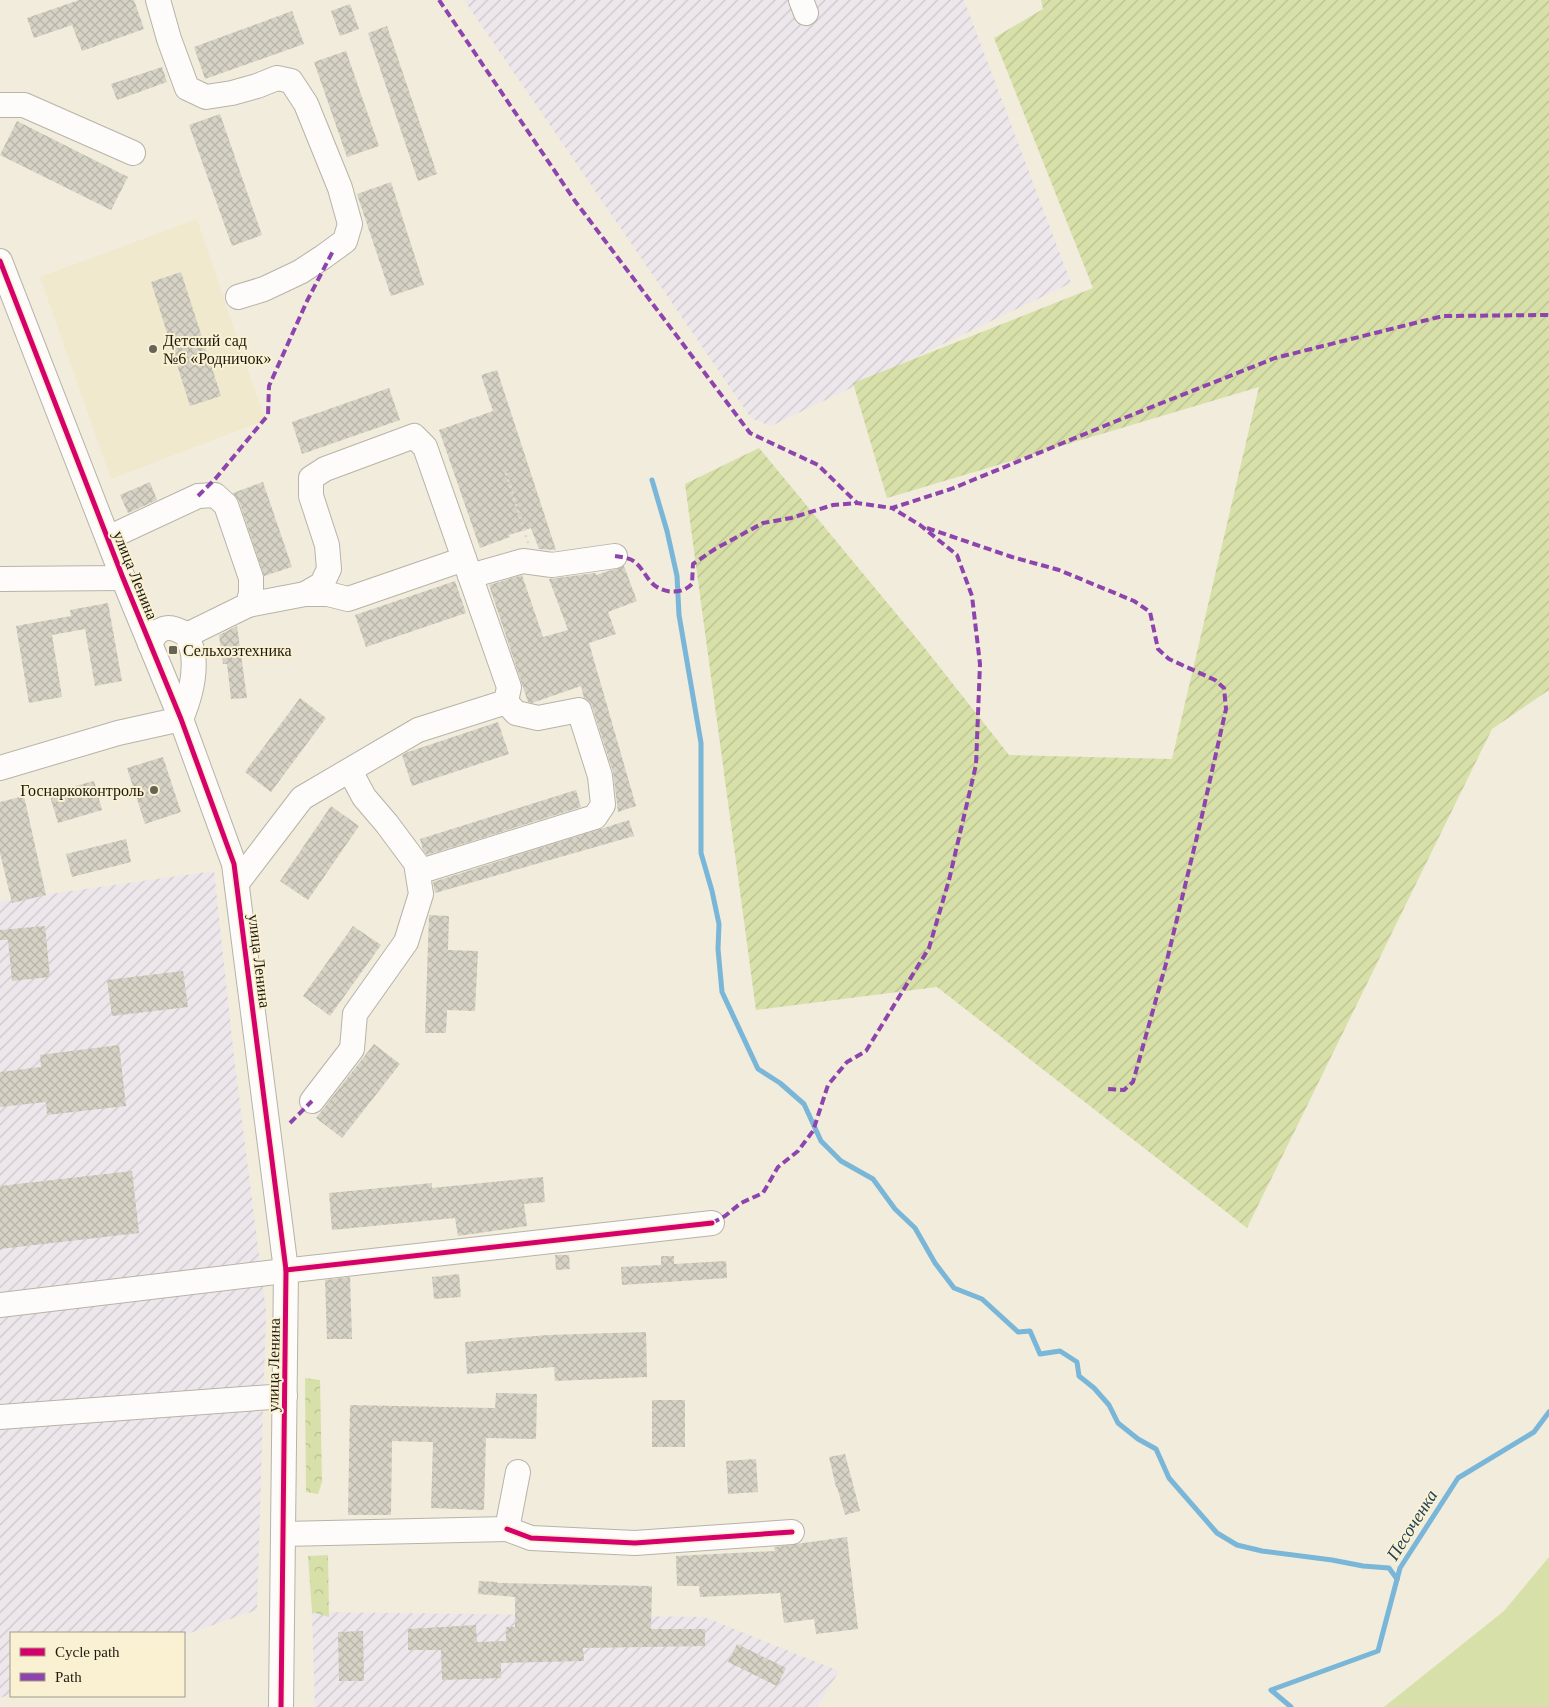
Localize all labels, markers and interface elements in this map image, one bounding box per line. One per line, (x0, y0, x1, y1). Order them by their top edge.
place label: Детский сад №6 «Родничок» (163, 332, 271, 368)
marker: Детский сад №6 «Родничок» (147, 343, 159, 355)
street label: улица Ленина (109, 528, 161, 622)
place label: Сельхозтехника (183, 642, 292, 659)
marker: Сельхозтехника (167, 644, 179, 656)
place label: Госнаркоконтроль (20, 782, 144, 800)
marker: Госнаркоконтроль (148, 784, 160, 796)
street label: улица Ленина (244, 913, 274, 1009)
street label: улица Ленина (264, 1318, 284, 1412)
water label: Песоченка (1382, 1486, 1441, 1565)
legend (10, 1632, 185, 1697)
text: Cycle path (55, 1644, 120, 1660)
text: Path (55, 1669, 82, 1685)

